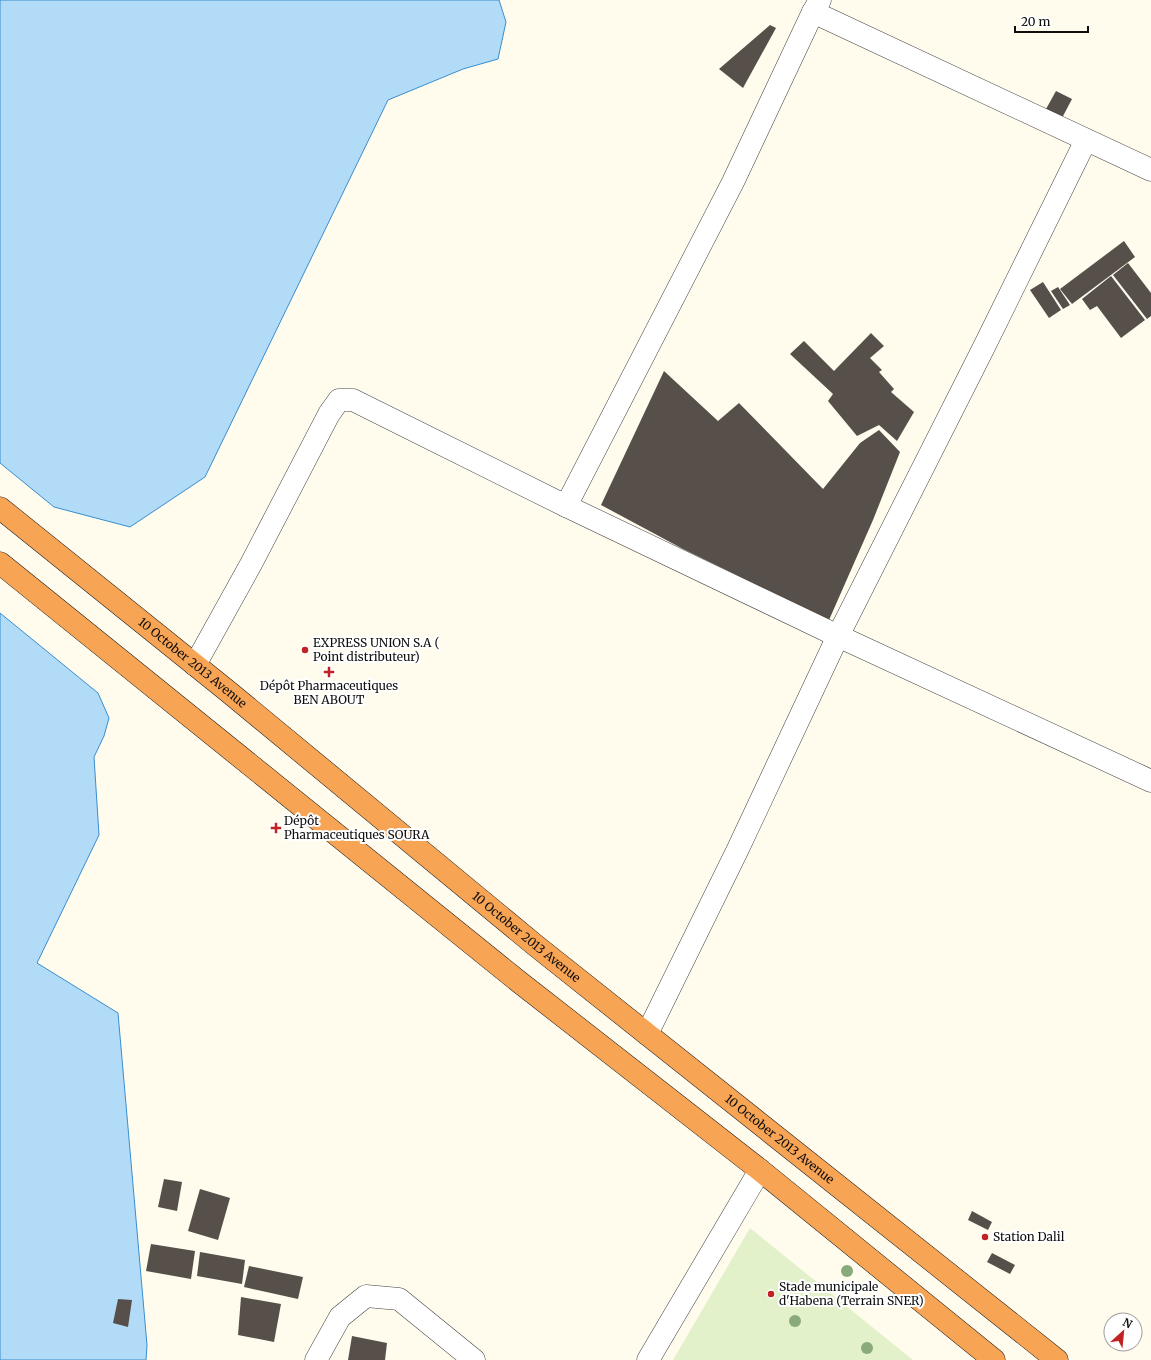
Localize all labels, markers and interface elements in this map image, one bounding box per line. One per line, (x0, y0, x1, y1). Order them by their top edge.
scale bar (1015, 8, 1088, 34)
text: 20 m (1021, 14, 1050, 29)
street label: 10 October 2013 Avenue (135, 614, 250, 711)
place label: EXPRESS UNION S.A ( Point distributeur) (313, 635, 440, 664)
marker: EXPRESS UNION S.A ( Point distributeur) (300, 645, 310, 655)
marker: Dépôt Pharmaceutiques BEN ABOUT (324, 667, 334, 677)
place label: Dépôt Pharmaceutiques BEN ABOUT (260, 678, 398, 707)
place label: Dépôt Pharmaceutiques SOURA (284, 813, 430, 842)
marker: Dépôt Pharmaceutiques SOURA (271, 823, 281, 833)
street label: 10 October 2013 Avenue (469, 888, 584, 985)
street label: 10 October 2013 Avenue (722, 1091, 837, 1187)
place label: Station Dalil (993, 1229, 1065, 1244)
marker: Station Dalil (980, 1232, 990, 1242)
place label: Stade municipale d'Habena (Terrain SNER) (779, 1279, 924, 1308)
marker: Stade municipale d'Habena (Terrain SNER) (766, 1289, 776, 1299)
north arrow (1103, 1312, 1143, 1352)
text: N (1120, 1315, 1135, 1331)

